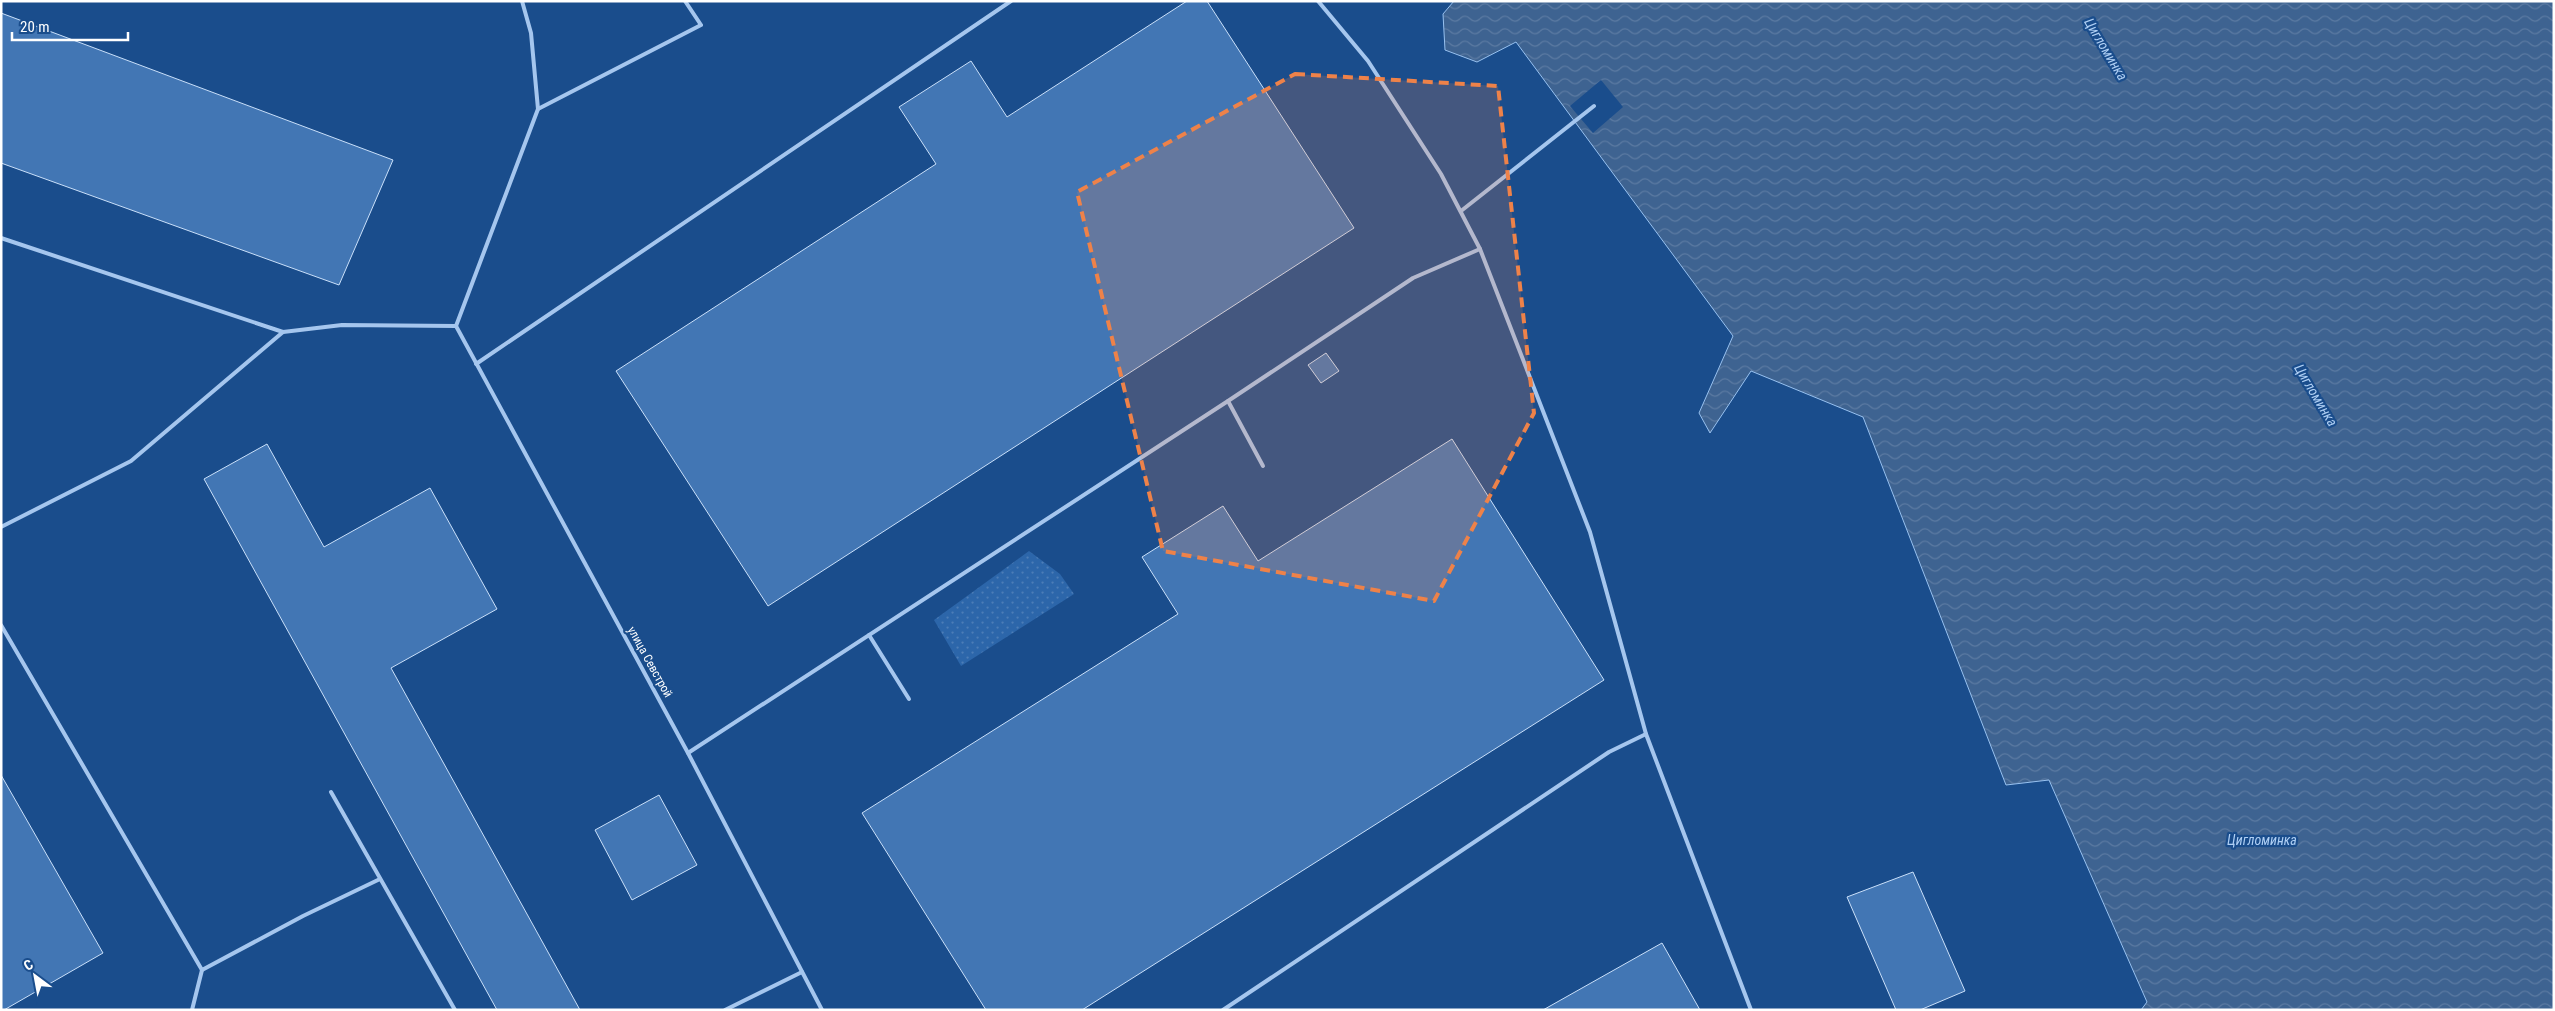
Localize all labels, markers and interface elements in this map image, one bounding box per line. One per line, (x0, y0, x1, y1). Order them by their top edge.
scale bar (12, 10, 129, 42)
water label: Цигломинка (2081, 15, 2131, 83)
text: 20 m (20, 18, 50, 36)
water label: Цигломинка (2291, 361, 2341, 429)
street label: улица Севстрой (625, 624, 675, 700)
water label: Цигломинка (2227, 832, 2297, 848)
north arrow (10, 951, 60, 1001)
text: С (20, 956, 36, 974)

